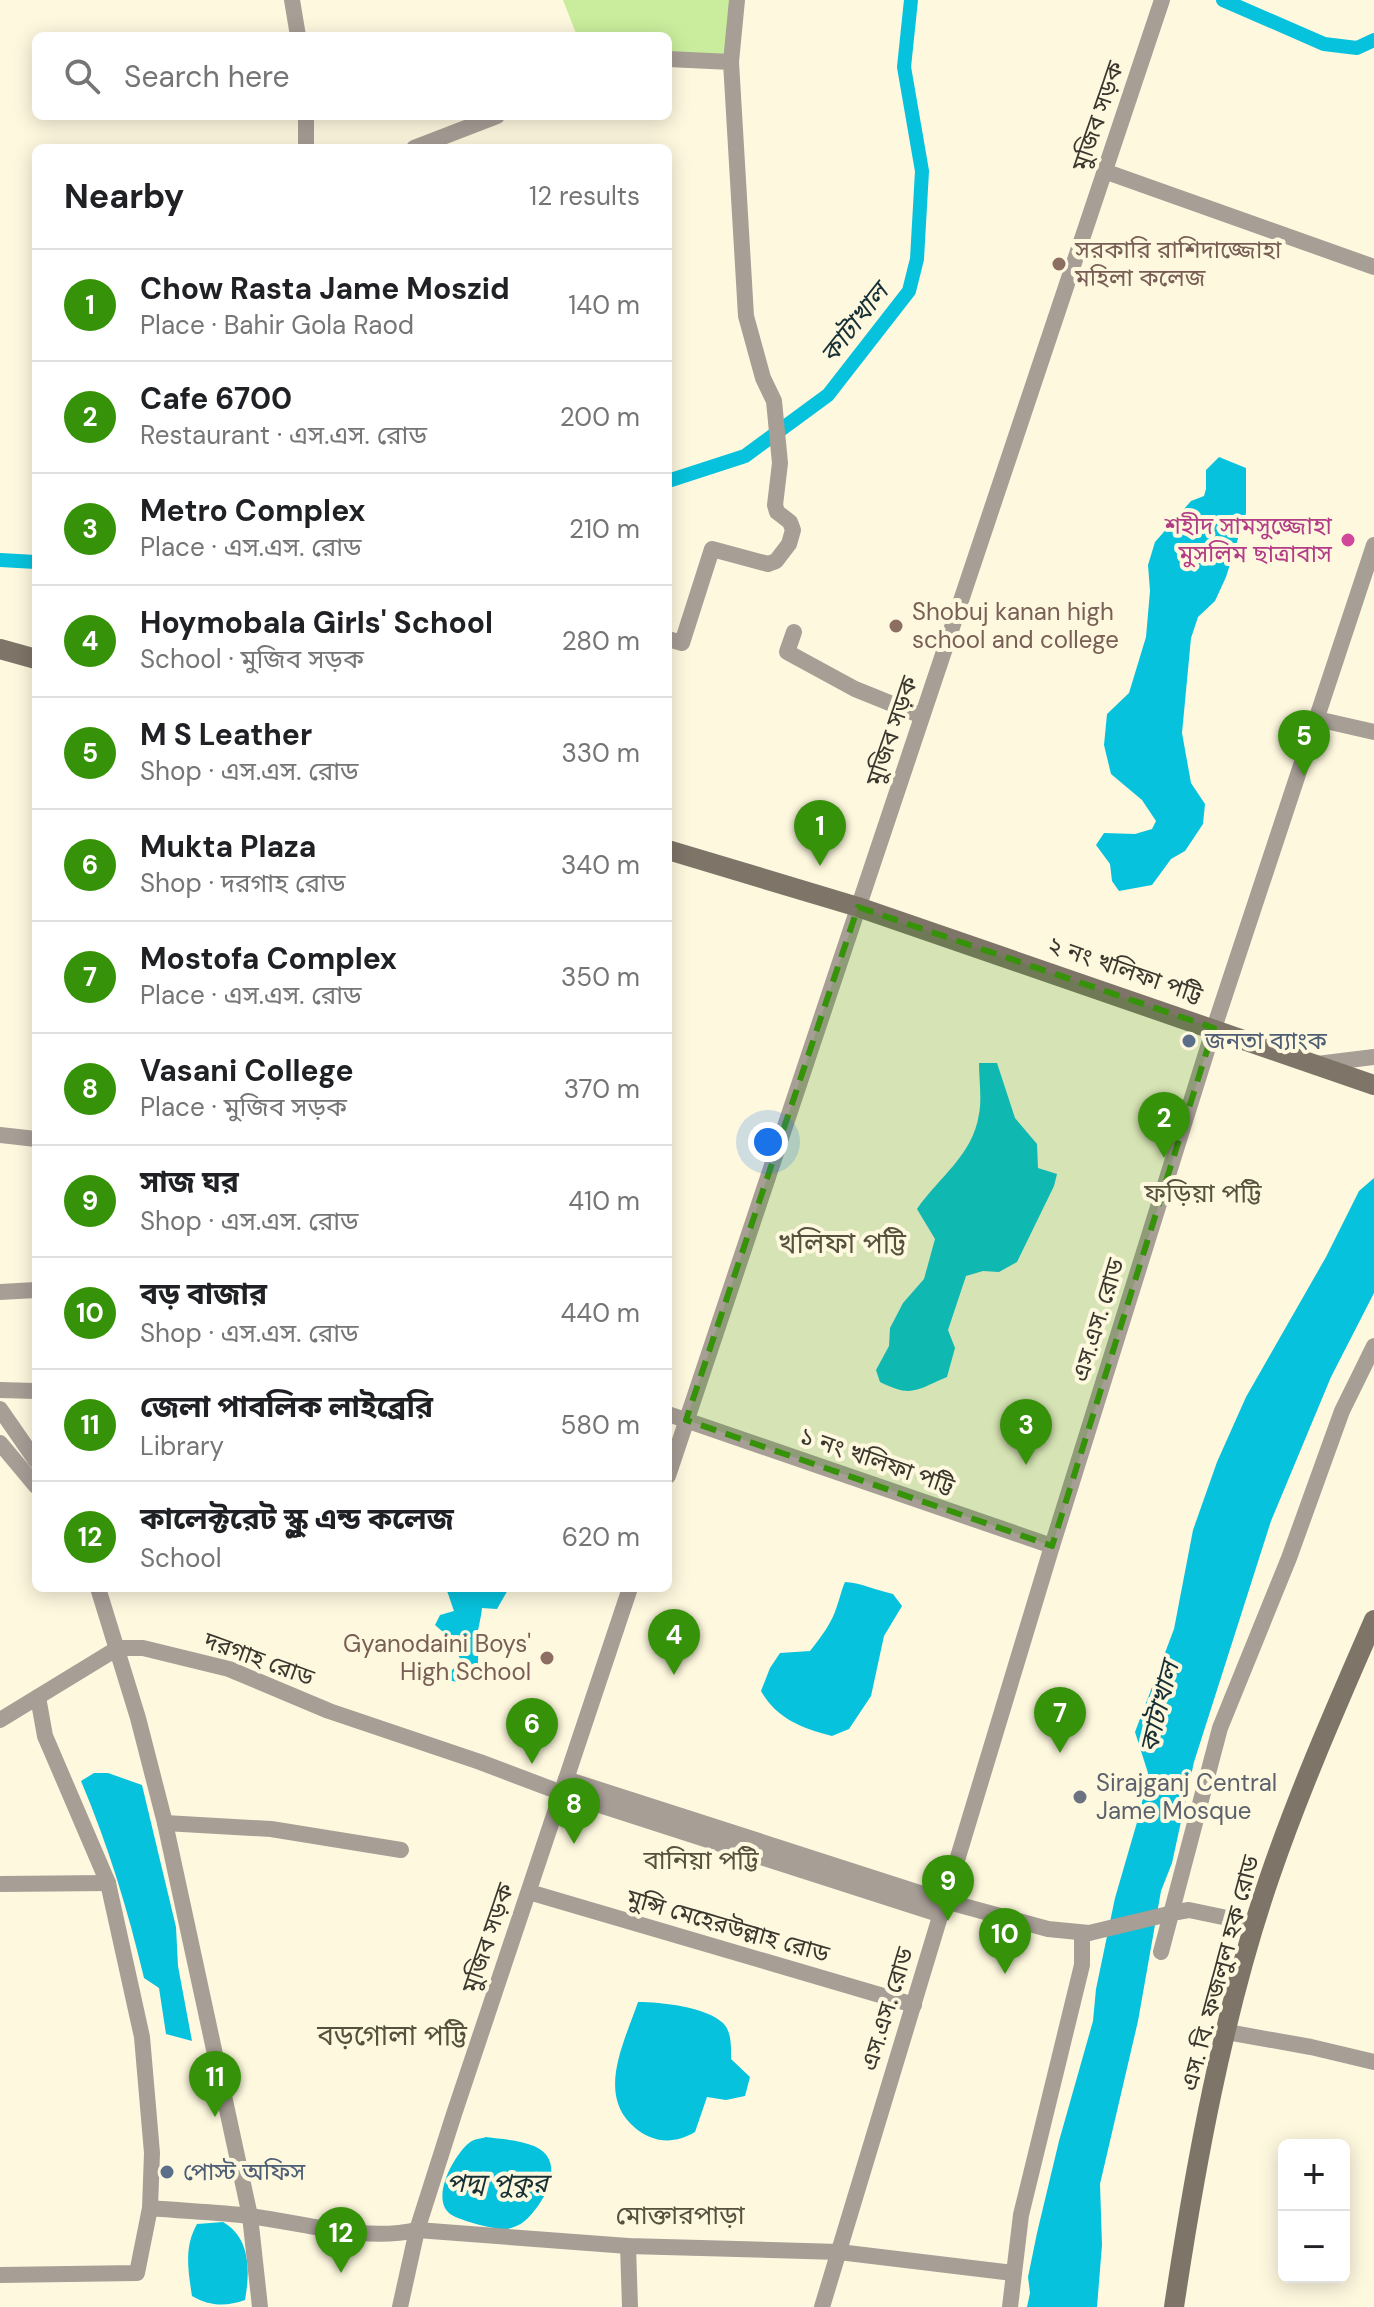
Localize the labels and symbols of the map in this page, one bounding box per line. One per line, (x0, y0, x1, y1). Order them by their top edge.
street label: মুজিব সড়ক (1064, 56, 1131, 176)
place label: সরকারি রাশিদাজ্জোহা মহিলা কলেজ (1074, 234, 1282, 293)
marker: সরকারি রাশিদাজ্জোহা মহিলা কলেজ (1050, 255, 1068, 273)
water label: কাটাখাল (812, 272, 899, 370)
place label: শহীদ সামসুজ্জোহা মুসলিম ছাত্রাবাস (1163, 510, 1333, 569)
marker: শহীদ সামসুজ্জোহা মুসলিম ছাত্রাবাস (1339, 531, 1357, 549)
place label: Shobuj kanan high school and college (912, 596, 1119, 655)
marker: Shobuj kanan high school and college (887, 617, 905, 635)
street label: মুজিব সড়ক (858, 671, 925, 791)
pin: 5 (1278, 710, 1330, 776)
pin: 1 (794, 800, 846, 866)
street label: ২ নং খলিফা পট্টি (1044, 929, 1207, 1011)
place label: জনতা ব্যাংক (1204, 1025, 1328, 1056)
marker: জনতা ব্যাংক (1180, 1032, 1198, 1050)
pin: 2 (1138, 1092, 1190, 1158)
your location (748, 1122, 788, 1162)
district label: ফড়িয়া পট্টি (1143, 1176, 1262, 1210)
district label: খলিফা পট্টি (778, 1225, 907, 1262)
street label: এস.এস. রোড (1064, 1254, 1131, 1385)
pin: 3 (1000, 1399, 1052, 1465)
street label: ১ নং খলিফা পট্টি (796, 1420, 959, 1502)
pin: 4 (648, 1609, 700, 1675)
street label: দরগাহ রোড (199, 1624, 319, 1693)
place label: Gyanodaini Boys' High School (343, 1628, 531, 1687)
marker: Gyanodaini Boys' High School (538, 1649, 556, 1667)
water label: কাটাখাল (1131, 1653, 1188, 1756)
pin: 7 (1034, 1687, 1086, 1753)
pin: 6 (506, 1698, 558, 1764)
place label: Sirajganj Central Jame Mosque (1096, 1767, 1277, 1826)
pin: 8 (548, 1778, 600, 1844)
marker: Sirajganj Central Jame Mosque (1071, 1788, 1089, 1806)
district label: বানিয়া পট্টি (642, 1843, 759, 1877)
street label: এস. বি. ফজলুল হক রোড (1173, 1851, 1266, 2094)
pin: 9 (922, 1855, 974, 1921)
street label: মুজিব সড়ক (454, 1878, 521, 1998)
street label: মুন্সি মেহেরউল্লাহ রোড (622, 1881, 834, 1970)
pin: 10 (979, 1908, 1031, 1974)
street label: এস.এস. রোড (853, 1943, 920, 2074)
district label: বড়গোলা পট্টি (316, 2017, 468, 2054)
pin: 11 (189, 2051, 241, 2117)
place label: পোস্ট অফিস (183, 2156, 306, 2187)
marker: পোস্ট অফিস (158, 2163, 176, 2181)
water label: পদ্ম পুকুর (446, 2166, 552, 2200)
district label: মোক্তারপাড়া (615, 2198, 746, 2232)
pin: 12 (315, 2207, 367, 2273)

